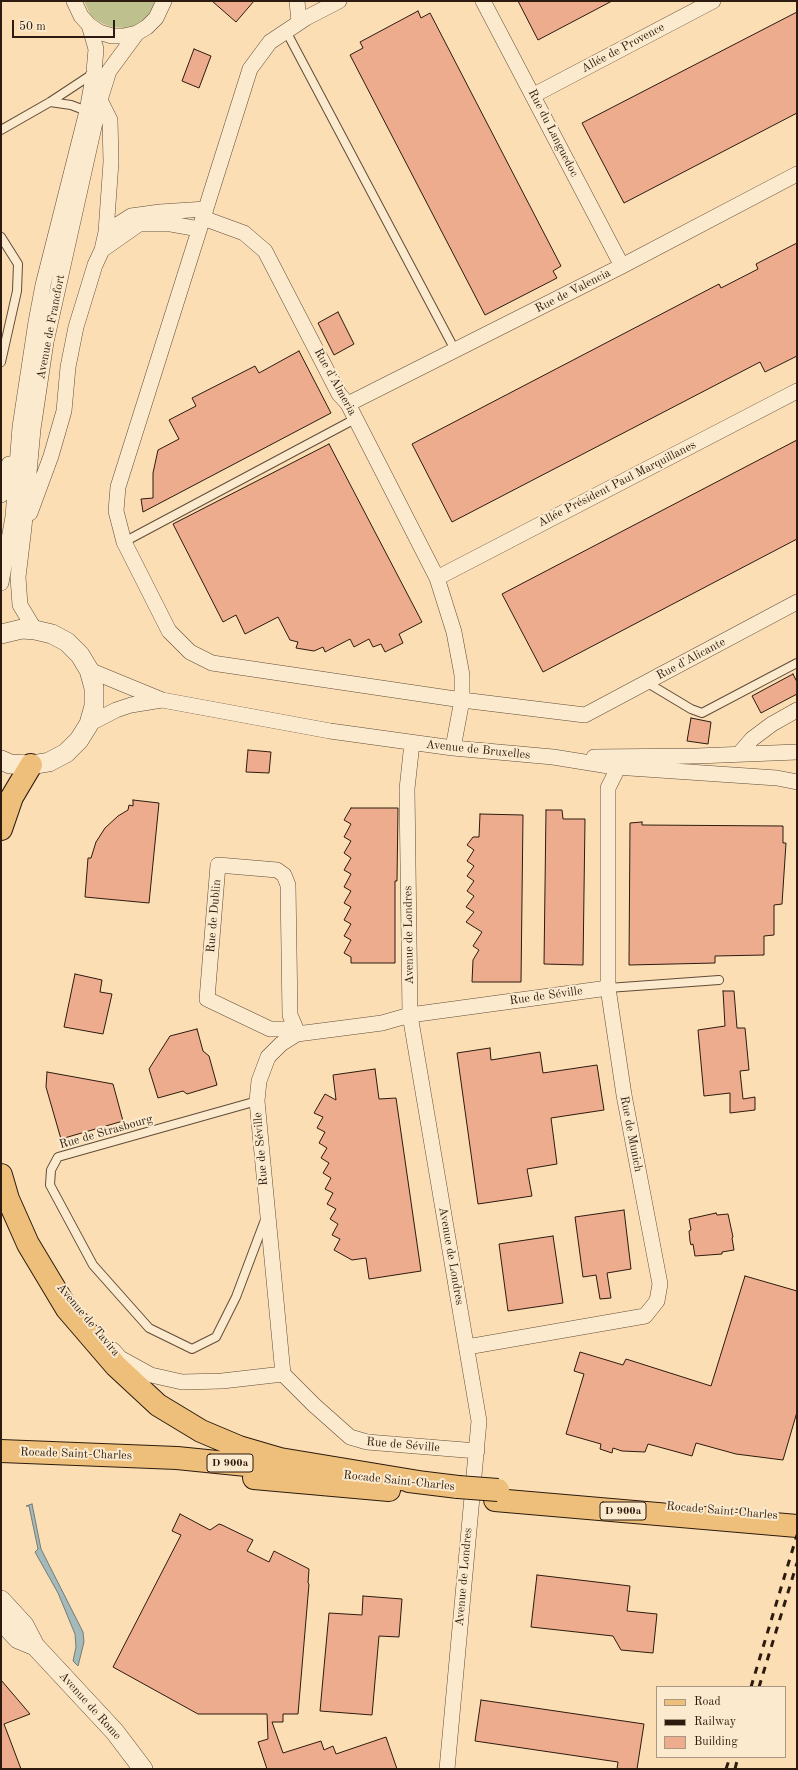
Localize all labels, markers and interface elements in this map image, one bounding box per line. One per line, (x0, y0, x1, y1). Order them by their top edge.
scale bar (14, 12, 117, 38)
street label: Allée de Provence (579, 20, 667, 76)
text: 50 m (19, 21, 46, 33)
street label: Rue du Languedoc (525, 87, 581, 179)
street label: Rue de Valencia (533, 266, 613, 316)
street label: Avenue de Francfort (34, 273, 68, 381)
street label: Rue d'Almeria (311, 346, 359, 418)
street label: Allée Président Paul Marquillanes (535, 438, 699, 530)
street label: Rue d'Alicante (654, 635, 728, 683)
street label: Avenue de Bruxelles (425, 737, 531, 763)
street label: Rue de Dublin (204, 879, 224, 953)
street label: Avenue de Londres (401, 885, 417, 985)
street label: Rue de Séville (509, 984, 583, 1008)
street label: Rue de Munich (617, 1095, 645, 1173)
street label: Rue de Strasbourg (58, 1112, 154, 1152)
street label: Rue de Séville (251, 1112, 271, 1186)
street label: Avenue de Londres (435, 1206, 467, 1306)
street label: Avenue de Tavira (53, 1281, 123, 1359)
street label: Rue de Séville (366, 1435, 440, 1455)
street label: Rocade Saint-Charles (20, 1445, 132, 1463)
road number: D 900a (207, 1454, 253, 1472)
street label: Rocade Saint-Charles (343, 1468, 455, 1494)
street label: Rocade Saint-Charles (666, 1499, 778, 1523)
road number: D 900a (600, 1502, 646, 1520)
street label: Avenue de Londres (453, 1527, 475, 1627)
street label: Avenue de Rome (56, 1669, 124, 1743)
legend (656, 1686, 786, 1758)
text: Road (694, 1696, 721, 1708)
text: Railway (694, 1716, 736, 1728)
text: Building (694, 1736, 738, 1748)

